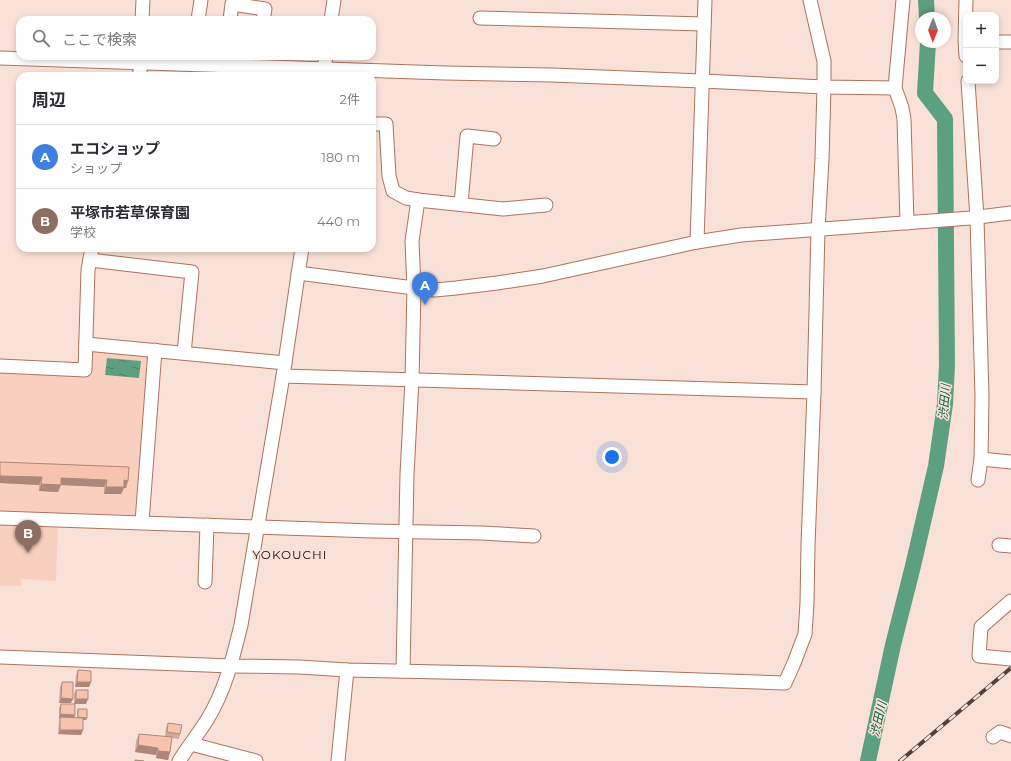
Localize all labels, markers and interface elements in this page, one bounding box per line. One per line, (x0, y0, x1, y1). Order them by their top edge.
north arrow (915, 12, 951, 48)
map controls (963, 12, 999, 84)
button: + (963, 12, 999, 48)
search box (16, 16, 376, 60)
icon: search (30, 27, 52, 49)
text: ここで検索 (62, 30, 137, 49)
button: − (963, 48, 999, 84)
text: 周辺 (32, 90, 66, 110)
text: 2件 (340, 91, 360, 107)
text: エコショップ (70, 139, 160, 158)
text: A (40, 149, 50, 165)
text: 180 m (321, 149, 360, 165)
text: ショップ (70, 160, 122, 176)
text: 平塚市若草保育園 (70, 203, 190, 222)
text: B (40, 213, 50, 229)
text: 440 m (317, 213, 360, 229)
text: 学校 (70, 224, 96, 240)
pin: A (412, 272, 438, 305)
water label: 渋田川 (935, 381, 953, 421)
your location (602, 447, 622, 467)
pin: B (15, 520, 41, 553)
district label: YOKOUCHI (253, 547, 327, 562)
water label: 渋田川 (867, 698, 890, 738)

